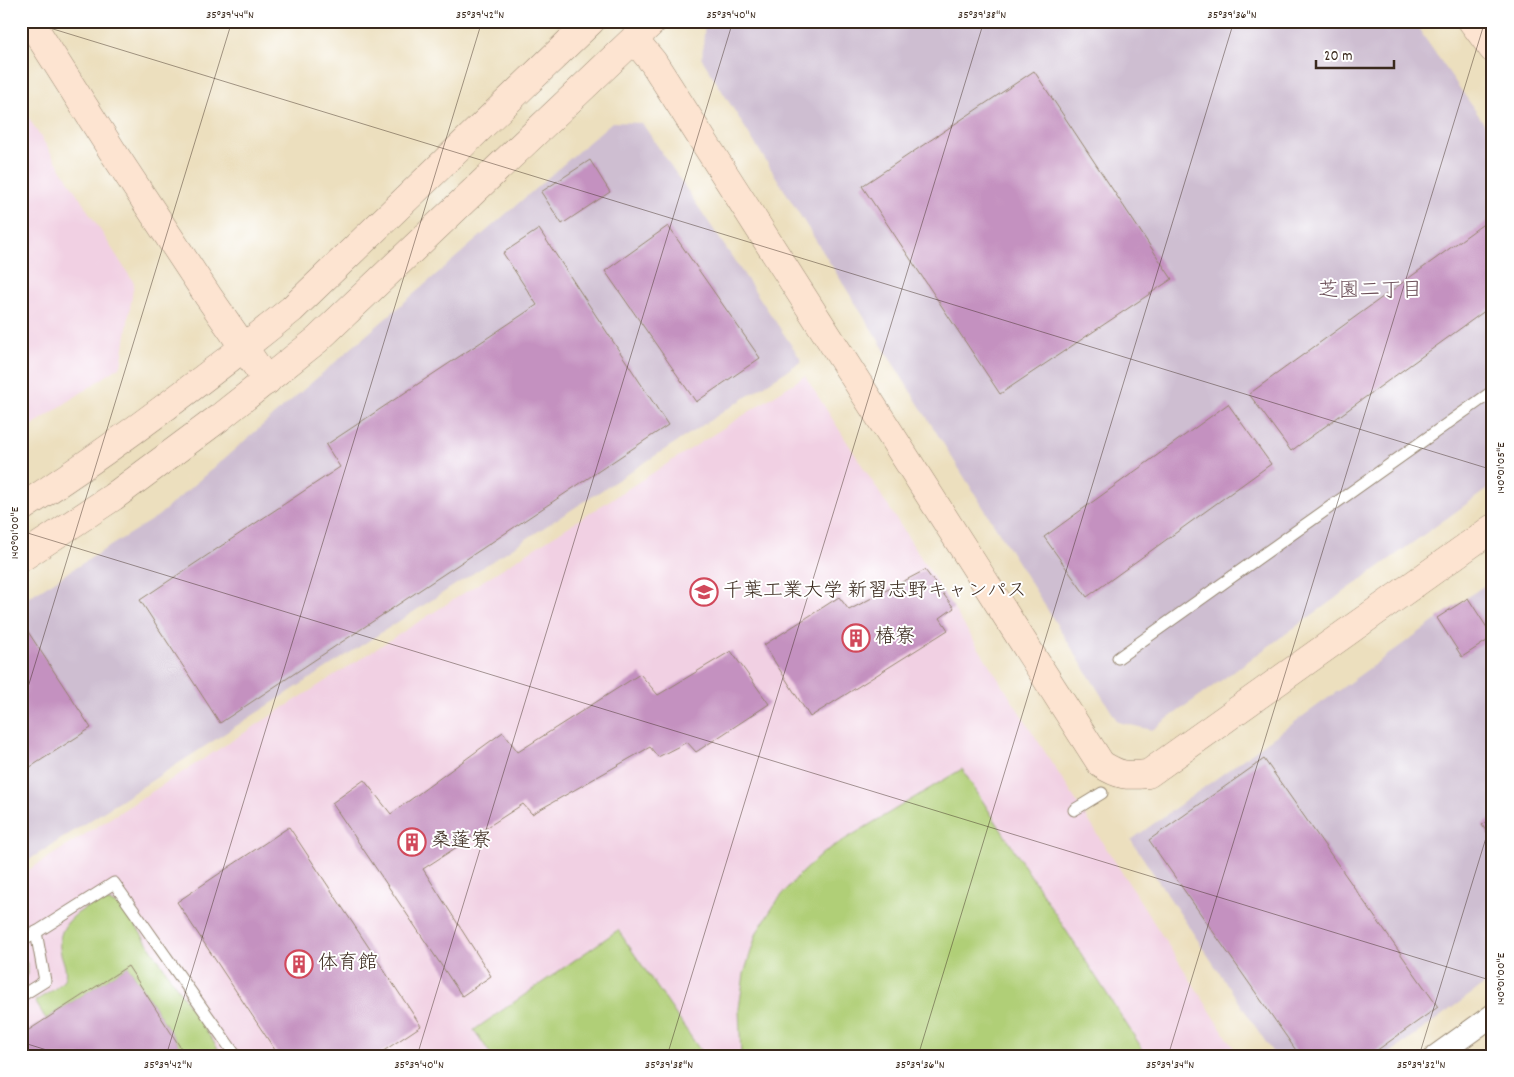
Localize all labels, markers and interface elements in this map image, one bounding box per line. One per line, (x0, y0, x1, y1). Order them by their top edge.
text: 35°39'44"N (206, 7, 254, 24)
text: 35°39'42"N (456, 7, 504, 24)
text: 35°39'40"N (706, 7, 756, 24)
text: 35°39'38"N (958, 7, 1006, 24)
text: 35°39'36"N (1207, 7, 1257, 24)
scale bar (1316, 38, 1394, 70)
text: 20 m (1324, 46, 1352, 68)
district label: 芝園二丁目 (1318, 277, 1423, 307)
text: 140°01'05"E (1493, 442, 1510, 494)
text: 140°01'00"E (7, 506, 24, 559)
school or university icon: 千葉工業大学 新習志野キャンパス (689, 577, 719, 607)
place label: 千葉工業大学 新習志野キャンパス (723, 578, 1027, 606)
building icon: 椿寮 (841, 623, 871, 653)
place label: 椿寮 (875, 624, 915, 652)
building icon: 桑蓬寮 (397, 827, 427, 857)
place label: 桑蓬寮 (431, 828, 491, 856)
building icon: 体育館 (284, 949, 314, 979)
place label: 体育館 (318, 950, 378, 978)
text: 140°01'00"E (1493, 952, 1510, 1005)
text: 35°39'42"N (144, 1057, 192, 1074)
text: 35°39'40"N (394, 1057, 444, 1074)
text: 35°39'38"N (645, 1057, 693, 1074)
text: 35°39'36"N (895, 1057, 945, 1074)
text: 35°39'34"N (1146, 1057, 1194, 1074)
text: 35°39'32"N (1397, 1057, 1445, 1074)

